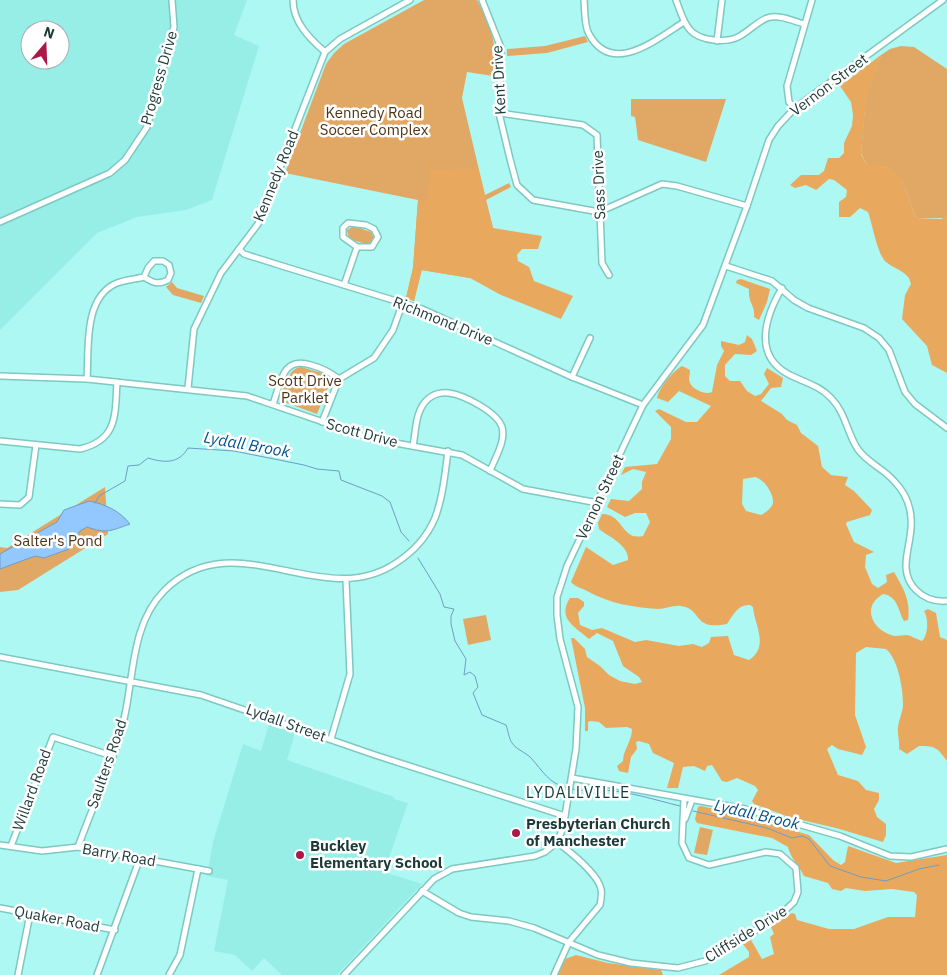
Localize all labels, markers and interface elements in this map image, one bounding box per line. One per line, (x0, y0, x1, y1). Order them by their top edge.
north arrow (20, 20, 70, 70)
text: N (42, 23, 57, 43)
street label: Progress Drive (136, 29, 181, 127)
street label: Kent Drive (487, 45, 510, 115)
street label: Vernon Street (786, 49, 871, 120)
park label: Kennedy Road Soccer Complex (320, 103, 429, 139)
street label: Kennedy Road (249, 127, 302, 224)
street label: Sass Drive (588, 150, 609, 220)
street label: Richmond Drive (390, 292, 496, 349)
park label: Scott Drive Parklet (268, 371, 342, 407)
street label: Scott Drive (324, 414, 400, 451)
water label: Lydall Brook (202, 427, 292, 462)
street label: Vernon Street (571, 451, 628, 543)
park label: Salter's Pond (13, 531, 103, 550)
street label: Lydall Street (244, 699, 329, 746)
street label: Saulters Road (82, 717, 131, 811)
street label: Willard Road (8, 746, 55, 833)
district label: LYDALLVILLE (526, 782, 630, 802)
water label: Lydall Brook (712, 794, 802, 834)
place label: Presbyterian Church of Manchester (526, 814, 670, 850)
marker: Presbyterian Church of Manchester (510, 827, 522, 839)
place label: Buckley Elementary School (310, 836, 443, 872)
street label: Barry Road (81, 839, 157, 870)
marker: Buckley Elementary School (294, 849, 306, 861)
street label: Quaker Road (13, 901, 101, 936)
street label: Cliffside Drive (701, 901, 790, 966)

